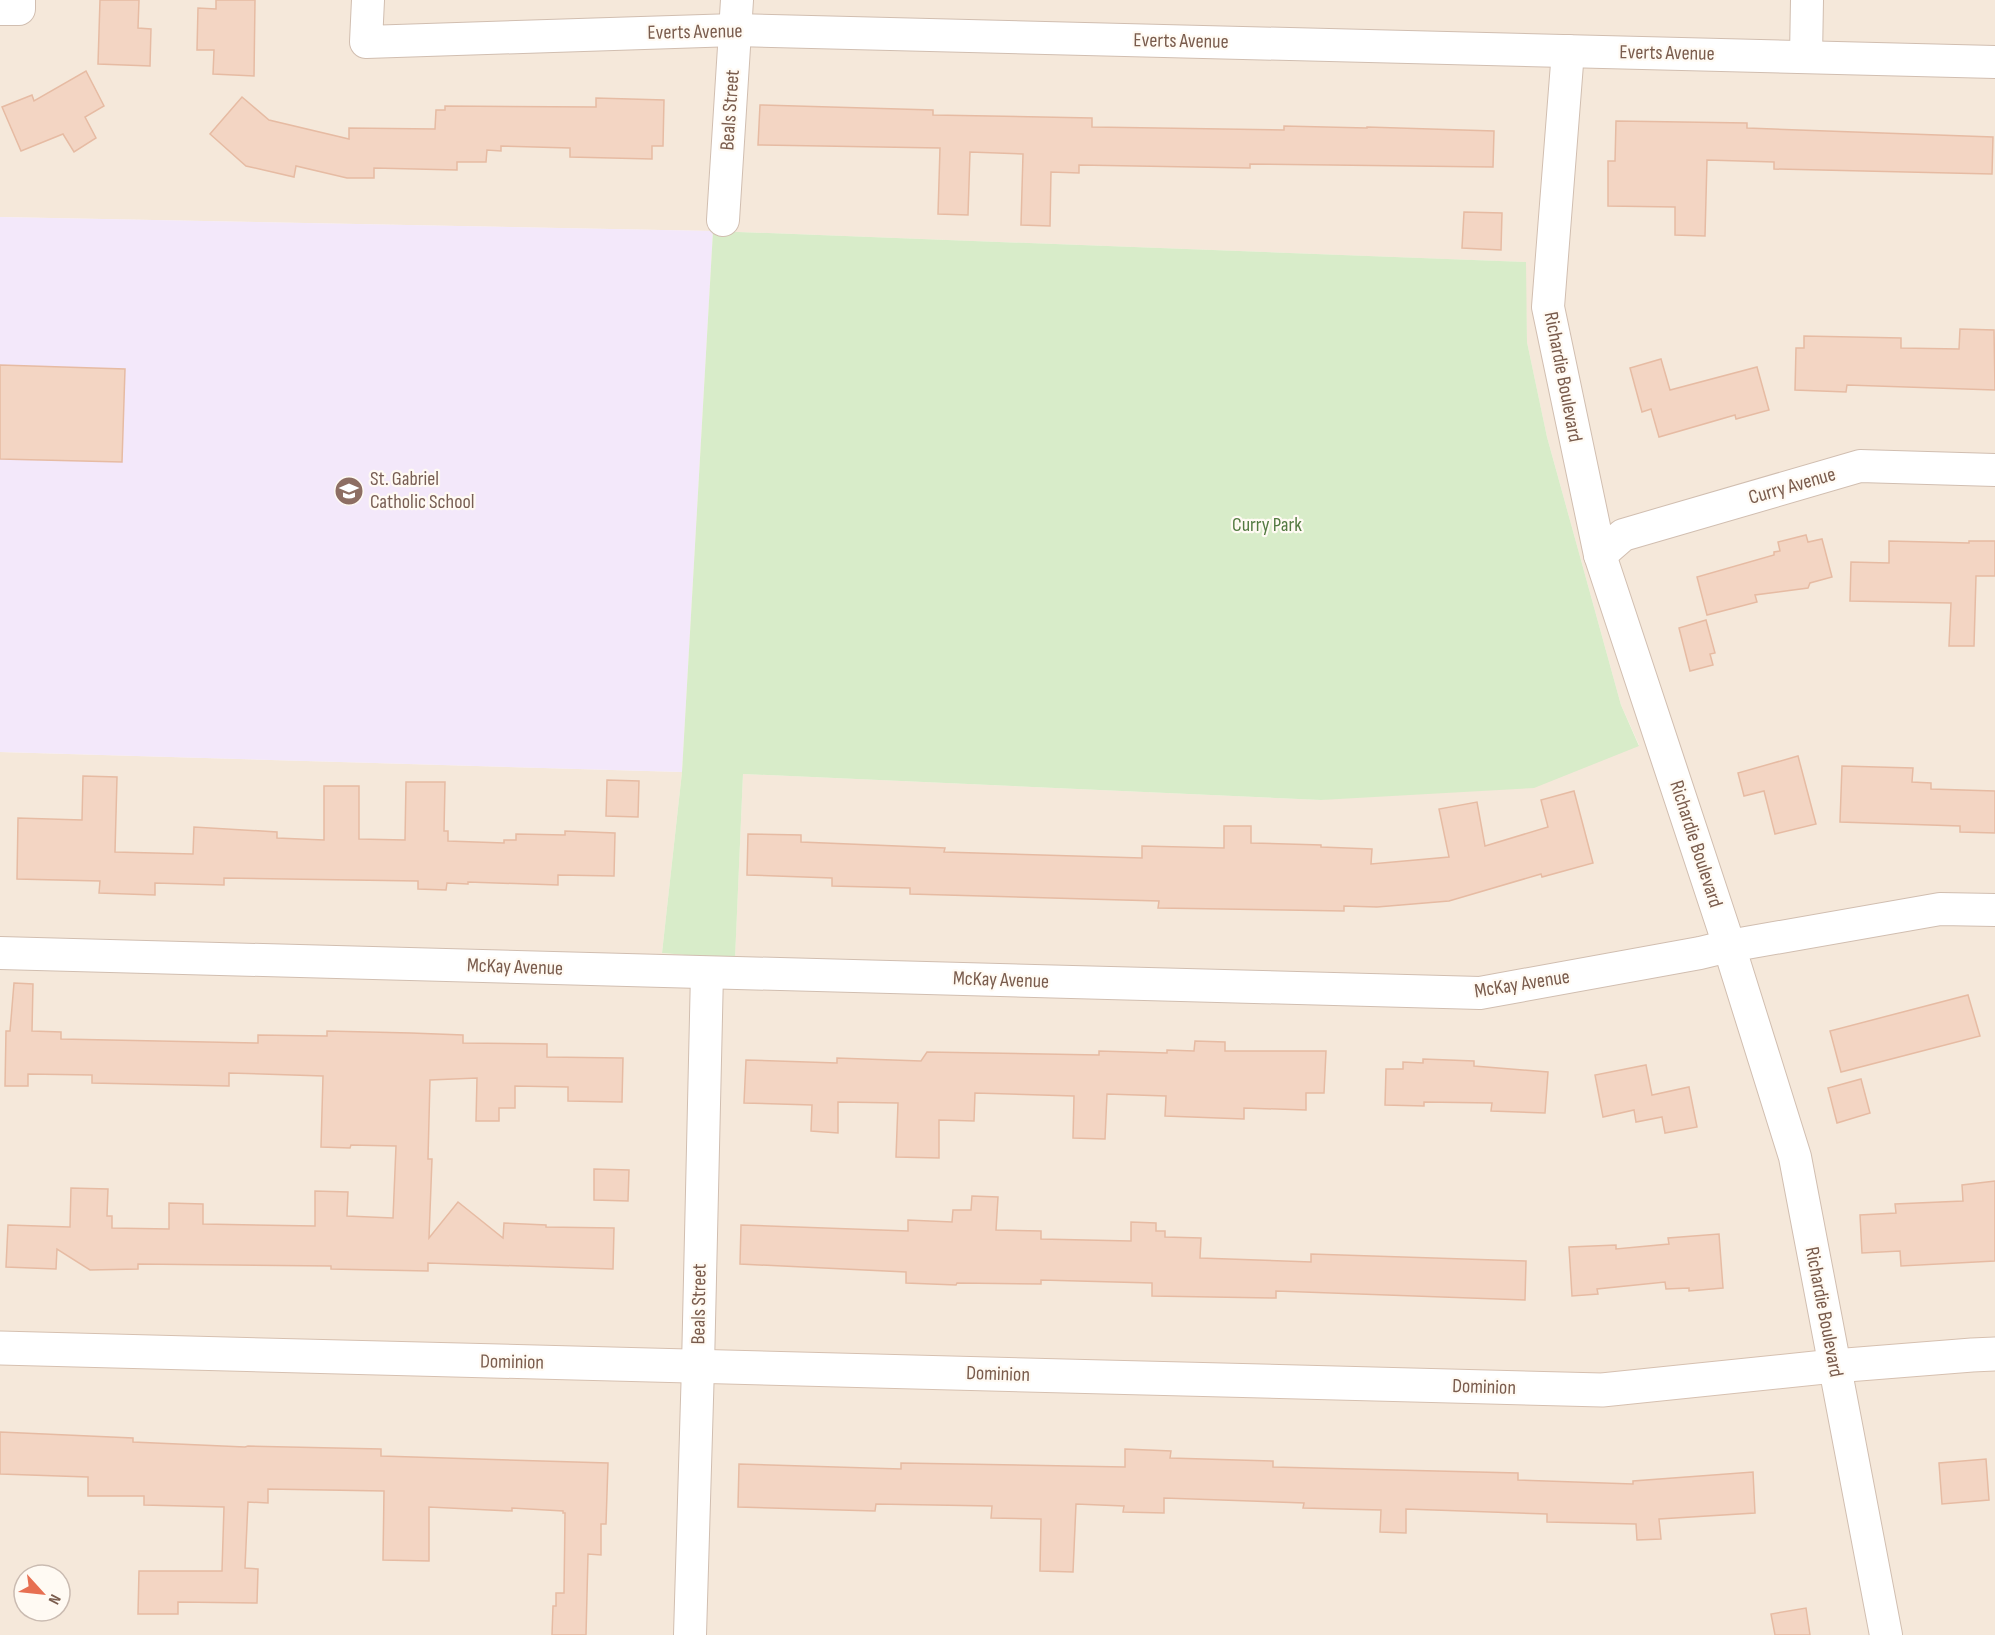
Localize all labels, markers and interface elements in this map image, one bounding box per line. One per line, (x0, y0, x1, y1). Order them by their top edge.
street label: Everts Avenue (647, 19, 743, 45)
street label: Everts Avenue (1133, 28, 1229, 54)
street label: Everts Avenue (1619, 40, 1715, 66)
street label: Beals Street (715, 69, 745, 151)
street label: Richardie Boulevard (1539, 310, 1587, 444)
street label: Curry Avenue (1746, 462, 1838, 510)
place label: St. Gabriel Catholic School (370, 467, 475, 514)
school or university icon: St. Gabriel Catholic School (333, 475, 365, 507)
park label: Curry Park (1232, 513, 1302, 537)
street label: Richardie Boulevard (1664, 778, 1728, 910)
street label: McKay Avenue (467, 953, 563, 981)
street label: McKay Avenue (1473, 965, 1571, 1003)
street label: McKay Avenue (953, 966, 1049, 994)
street label: Richardie Boulevard (1800, 1245, 1848, 1379)
street label: Beals Street (686, 1263, 712, 1345)
street label: Dominion (480, 1349, 544, 1375)
street label: Dominion (966, 1361, 1030, 1387)
street label: Dominion (1452, 1374, 1516, 1400)
north arrow (12, 1563, 72, 1623)
text: N (44, 1591, 64, 1607)

